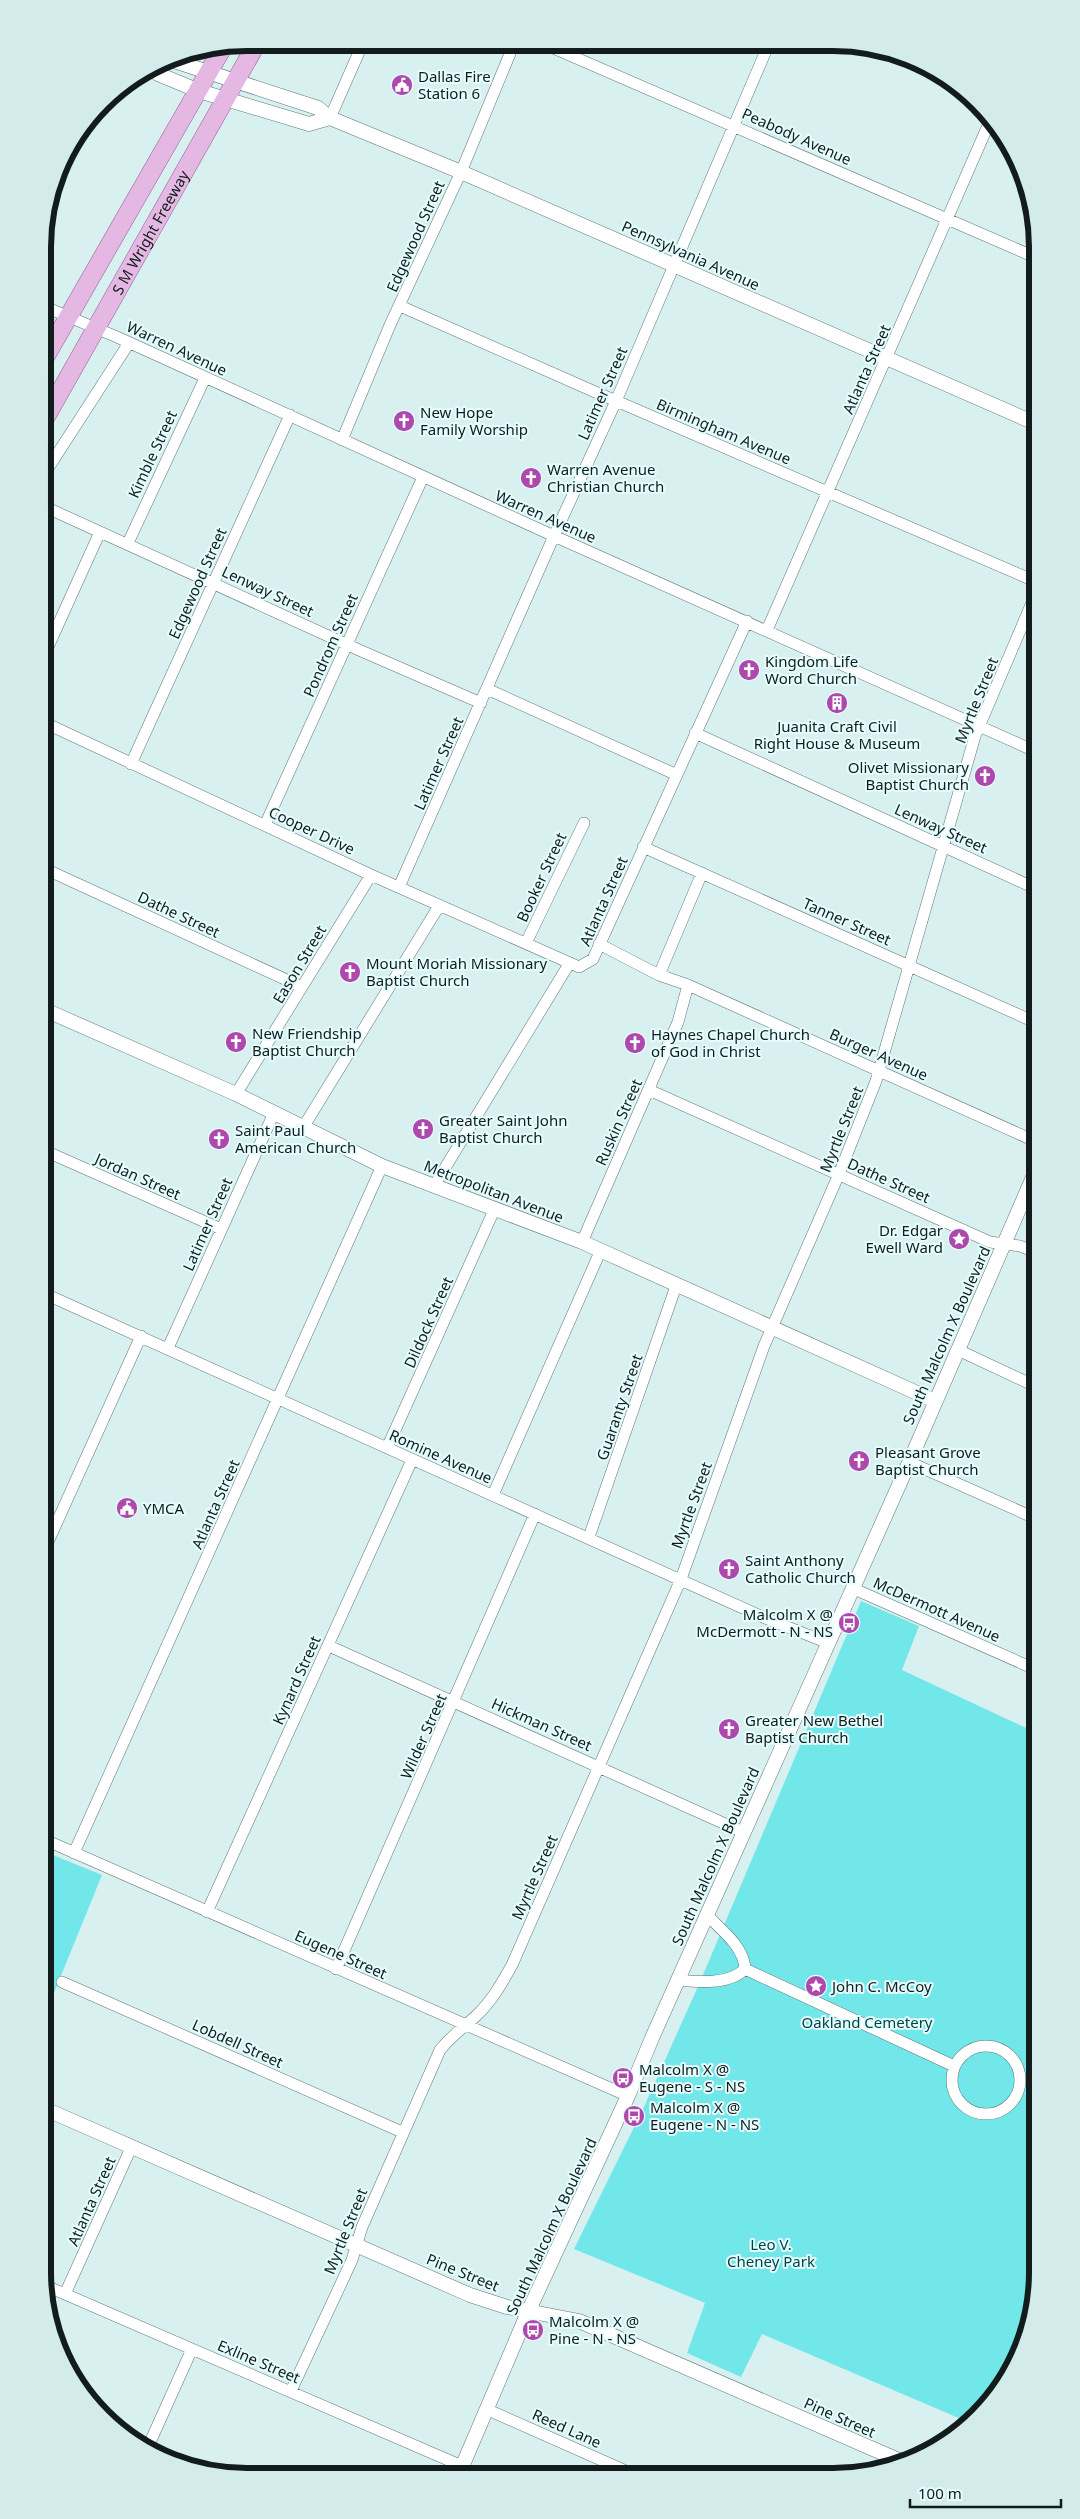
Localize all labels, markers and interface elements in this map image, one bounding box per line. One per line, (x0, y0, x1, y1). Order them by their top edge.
place label: Dallas Fire Station 6 (418, 66, 491, 103)
public building icon: Dallas Fire Station 6 (390, 73, 414, 97)
street label: Peabody Avenue (739, 103, 855, 169)
street label: S M Wright Freeway (107, 166, 193, 298)
street label: Edgewood Street (381, 177, 449, 295)
street label: Pennsylvania Avenue (619, 216, 763, 294)
street label: Warren Avenue (124, 316, 230, 380)
street label: Atlanta Street (837, 320, 895, 417)
street label: Latimer Street (573, 343, 632, 443)
street label: Birmingham Avenue (654, 394, 794, 468)
place label: New Hope Family Worship (420, 402, 528, 439)
street label: Kimble Street (123, 406, 181, 501)
church icon: New Hope Family Worship (392, 409, 416, 433)
place label: Warren Avenue Christian Church (547, 459, 664, 496)
church icon: Warren Avenue Christian Church (519, 466, 543, 490)
street label: Warren Avenue (492, 485, 600, 547)
street label: Edgewood Street (163, 524, 231, 642)
street label: Lenway Street (219, 561, 318, 621)
street label: Pondrom Street (298, 590, 362, 700)
place label: Kingdom Life Word Church (765, 651, 858, 688)
street label: Myrtle Street (950, 654, 1003, 746)
church icon: Kingdom Life Word Church (737, 658, 761, 682)
building icon: Juanita Craft Civil Right House & Museum (825, 691, 849, 715)
street label: Latimer Street (409, 713, 468, 813)
place label: Juanita Craft Civil Right House & Museum (754, 716, 920, 753)
place label: Olivet Missionary Baptist Church (848, 757, 969, 794)
church icon: Olivet Missionary Baptist Church (973, 764, 997, 788)
street label: Lenway Street (892, 799, 991, 858)
street label: Cooper Drive (266, 801, 358, 859)
street label: Booker Street (512, 829, 571, 925)
street label: Atlanta Street (574, 852, 632, 949)
street label: Dathe Street (135, 886, 224, 942)
street label: Tanner Street (800, 893, 895, 950)
street label: Eason Street (268, 921, 331, 1007)
place label: Mount Moriah Missionary Baptist Church (366, 953, 548, 990)
church icon: Mount Moriah Missionary Baptist Church (338, 960, 362, 984)
place label: New Friendship Baptist Church (252, 1023, 362, 1060)
street label: Burger Avenue (827, 1023, 931, 1085)
place label: Haynes Chapel Church of God in Christ (651, 1024, 810, 1061)
church icon: New Friendship Baptist Church (224, 1030, 248, 1054)
church icon: Haynes Chapel Church of God in Christ (623, 1031, 647, 1055)
street label: Ruskin Street (590, 1075, 646, 1168)
street label: Myrtle Street (815, 1083, 868, 1175)
place label: Greater Saint John Baptist Church (439, 1110, 567, 1147)
church icon: Greater Saint John Baptist Church (411, 1117, 435, 1141)
place label: Saint Paul American Church (235, 1120, 356, 1157)
church icon: Saint Paul American Church (207, 1127, 231, 1151)
street label: Jordan Street (90, 1147, 185, 1204)
street label: Dathe Street (845, 1153, 934, 1207)
street label: Metropolitan Avenue (421, 1155, 567, 1227)
street label: Latimer Street (178, 1174, 237, 1274)
place label: Dr. Edgar Ewell Ward (866, 1220, 943, 1257)
place icon: Dr. Edgar Ewell Ward (947, 1227, 971, 1251)
street label: South Malcolm X Boulevard (898, 1243, 994, 1427)
street label: Dildock Street (399, 1273, 457, 1371)
street label: Guaranty Street (591, 1351, 647, 1463)
street label: Romine Avenue (386, 1424, 496, 1488)
place label: Pleasant Grove Baptist Church (875, 1442, 981, 1479)
church icon: Pleasant Grove Baptist Church (847, 1449, 871, 1473)
street label: Atlanta Street (186, 1455, 244, 1552)
street label: Myrtle Street (666, 1458, 716, 1551)
public building icon: YMCA (115, 1496, 139, 1520)
place label: YMCA (143, 1498, 185, 1518)
place label: Saint Anthony Catholic Church (745, 1550, 856, 1587)
church icon: Saint Anthony Catholic Church (717, 1557, 741, 1581)
street label: McDermott Avenue (870, 1572, 1004, 1646)
place label: Malcolm X @ McDermott - N - NS (696, 1604, 833, 1641)
bus stop icon: Malcolm X @ McDermott - N - NS (837, 1611, 861, 1635)
street label: Kynard Street (267, 1632, 325, 1728)
street label: Wilder Street (395, 1690, 451, 1782)
street label: Hickman Street (489, 1693, 596, 1755)
place label: Greater New Bethel Baptist Church (745, 1710, 883, 1747)
church icon: Greater New Bethel Baptist Church (717, 1717, 741, 1741)
street label: South Malcolm X Boulevard (667, 1764, 763, 1948)
street label: Myrtle Street (506, 1831, 562, 1923)
street label: Eugene Street (292, 1925, 391, 1983)
place icon: John C. McCoy (804, 1974, 828, 1998)
place label: John C. McCoy (830, 1976, 932, 1996)
park label: Oakland Cemetery (802, 2012, 933, 2032)
street label: Lobdell Street (189, 2014, 287, 2072)
place label: Malcolm X @ Eugene - S - NS (639, 2059, 745, 2096)
bus stop icon: Malcolm X @ Eugene - S - NS (611, 2066, 635, 2090)
place label: Malcolm X @ Eugene - N - NS (650, 2097, 759, 2134)
bus stop icon: Malcolm X @ Eugene - N - NS (622, 2104, 646, 2128)
street label: South Malcolm X Boulevard (501, 2134, 601, 2318)
street label: Atlanta Street (62, 2152, 120, 2249)
street label: Myrtle Street (319, 2185, 372, 2277)
park label: Leo V. Cheney Park (727, 2234, 815, 2271)
street label: Pine Street (424, 2248, 503, 2296)
place label: Malcolm X @ Pine - N - NS (549, 2311, 639, 2348)
bus stop icon: Malcolm X @ Pine - N - NS (521, 2318, 545, 2342)
street label: Exline Street (215, 2335, 304, 2388)
street label: Pine Street (801, 2392, 880, 2442)
street label: Reed Lane (529, 2404, 605, 2452)
scale bar (910, 2476, 1061, 2508)
text: 100 m (918, 2483, 962, 2503)

